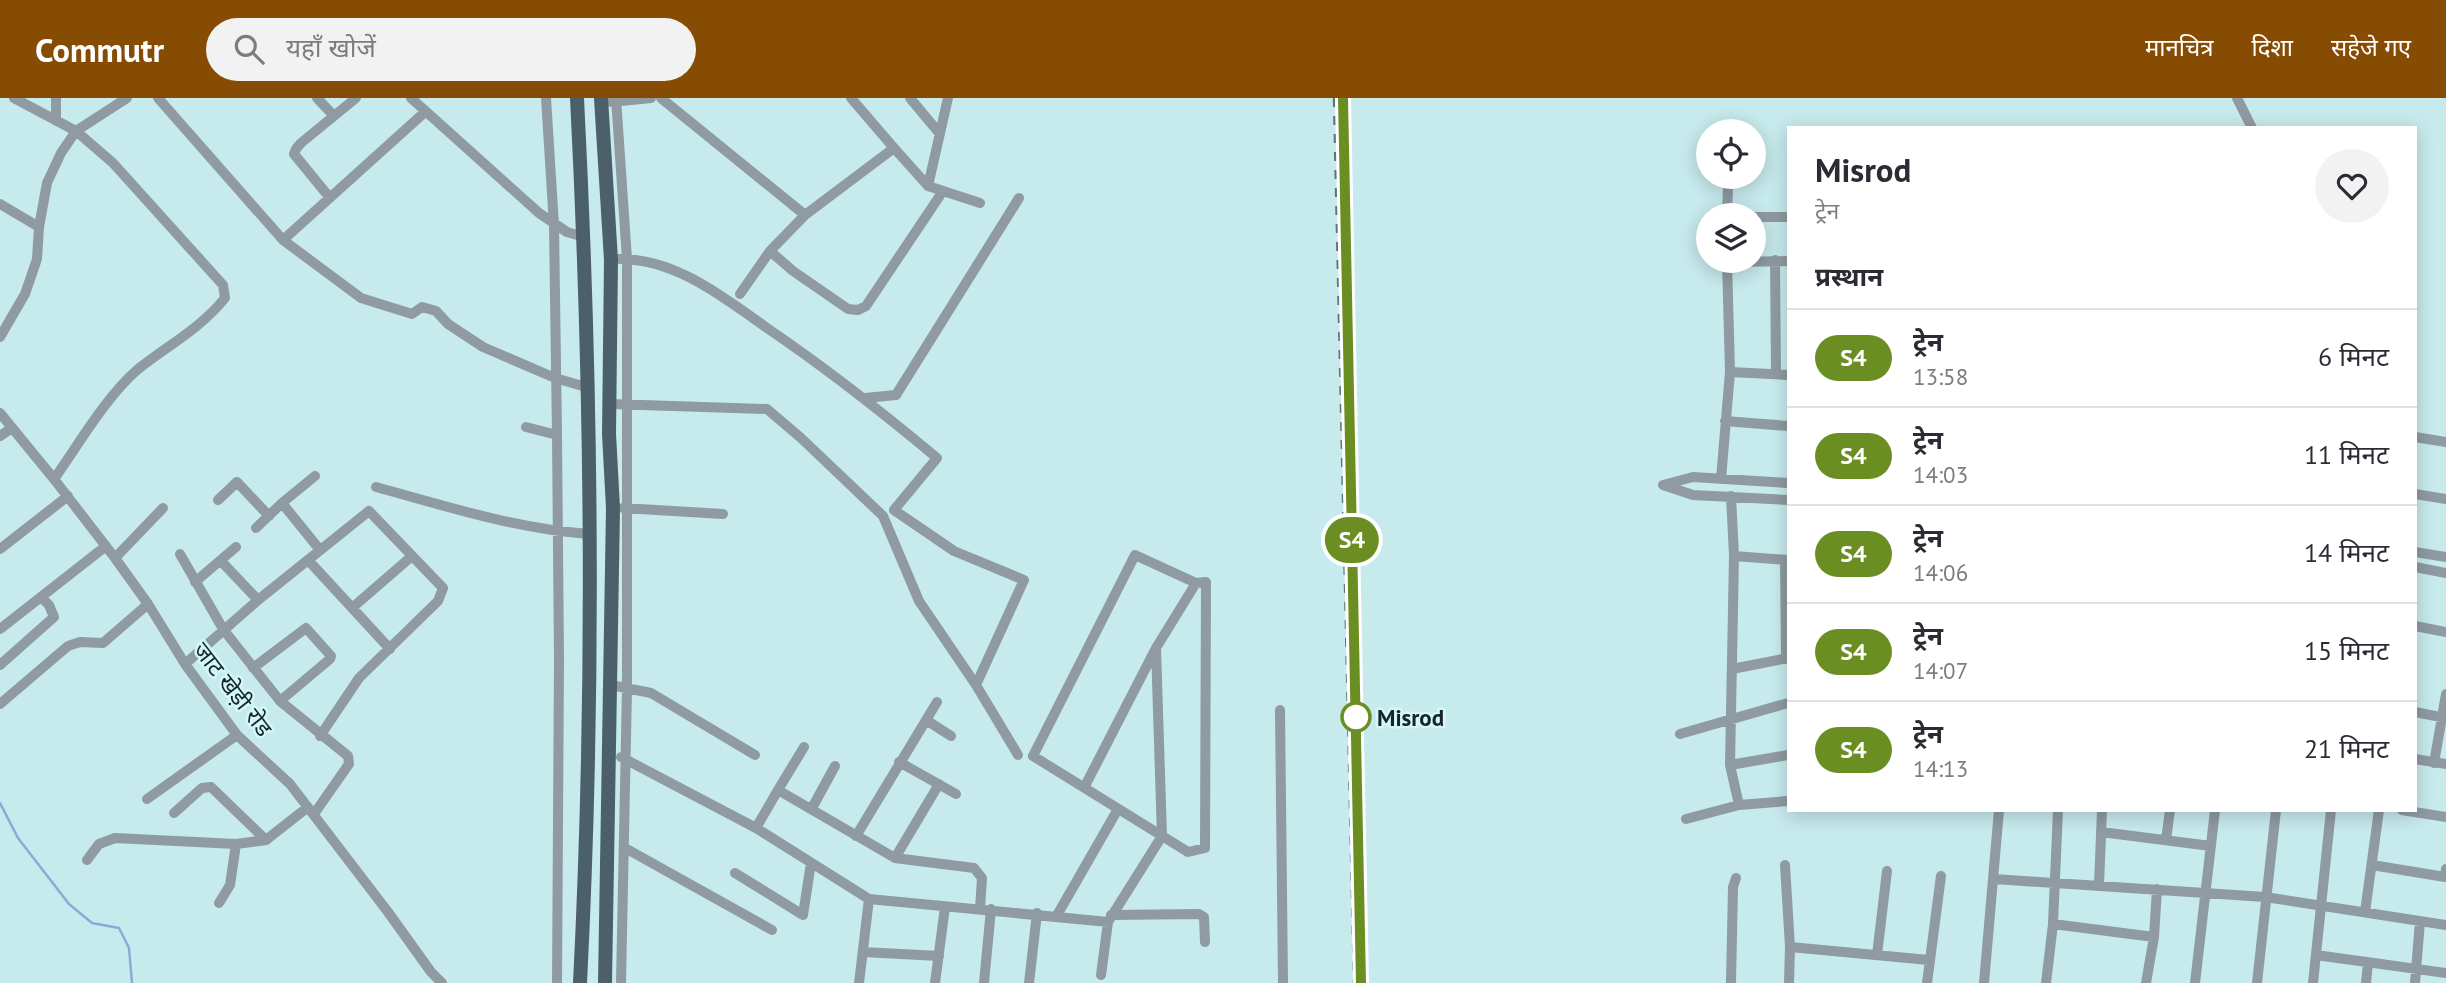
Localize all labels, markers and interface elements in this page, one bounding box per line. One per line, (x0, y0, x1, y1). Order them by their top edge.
search box (206, 18, 696, 81)
text: Commutr (35, 28, 164, 71)
icon: search (230, 30, 268, 68)
text: यहाँ खोजें (286, 31, 376, 64)
text: मानचित्र (2145, 32, 2214, 63)
text: दिशा (2252, 32, 2293, 63)
text: सहेजे गए (2331, 32, 2411, 63)
map controls (1696, 119, 1766, 273)
button: locate (1696, 119, 1766, 189)
text: Misrod (1815, 148, 1911, 191)
button: heart (2315, 149, 2389, 223)
text: ट्रेन (1815, 196, 1839, 225)
button: layers (1696, 203, 1766, 273)
text: प्रस्थान (1815, 260, 1883, 293)
text: ट्रेन (1913, 325, 1943, 358)
text: 6 मिनट (2318, 340, 2389, 373)
text: S4 (1840, 342, 1867, 373)
text: 13:58 (1913, 362, 1968, 391)
text: ट्रेन (1913, 423, 1943, 456)
text: 11 मिनट (2304, 438, 2389, 471)
text: S4 (1840, 440, 1867, 471)
text: 14:03 (1913, 460, 1968, 489)
line badge: S4 (1320, 517, 1384, 563)
text: ट्रेन (1913, 521, 1943, 554)
text: S4 (1339, 524, 1365, 555)
text: 14 मिनट (2304, 536, 2389, 569)
text: S4 (1840, 538, 1867, 569)
text: 14:06 (1913, 558, 1968, 587)
text: ट्रेन (1913, 619, 1943, 652)
text: 15 मिनट (2304, 634, 2389, 667)
street label: जाट खेड़ी रोड (187, 636, 279, 742)
text: S4 (1840, 636, 1867, 667)
text: 14:07 (1913, 656, 1968, 685)
marker: Misrod (1341, 702, 1371, 732)
place label: Misrod (1377, 703, 1444, 732)
text: ट्रेन (1913, 717, 1943, 750)
text: 21 मिनट (2304, 732, 2389, 765)
text: S4 (1840, 734, 1867, 765)
text: 14:13 (1913, 754, 1968, 783)

